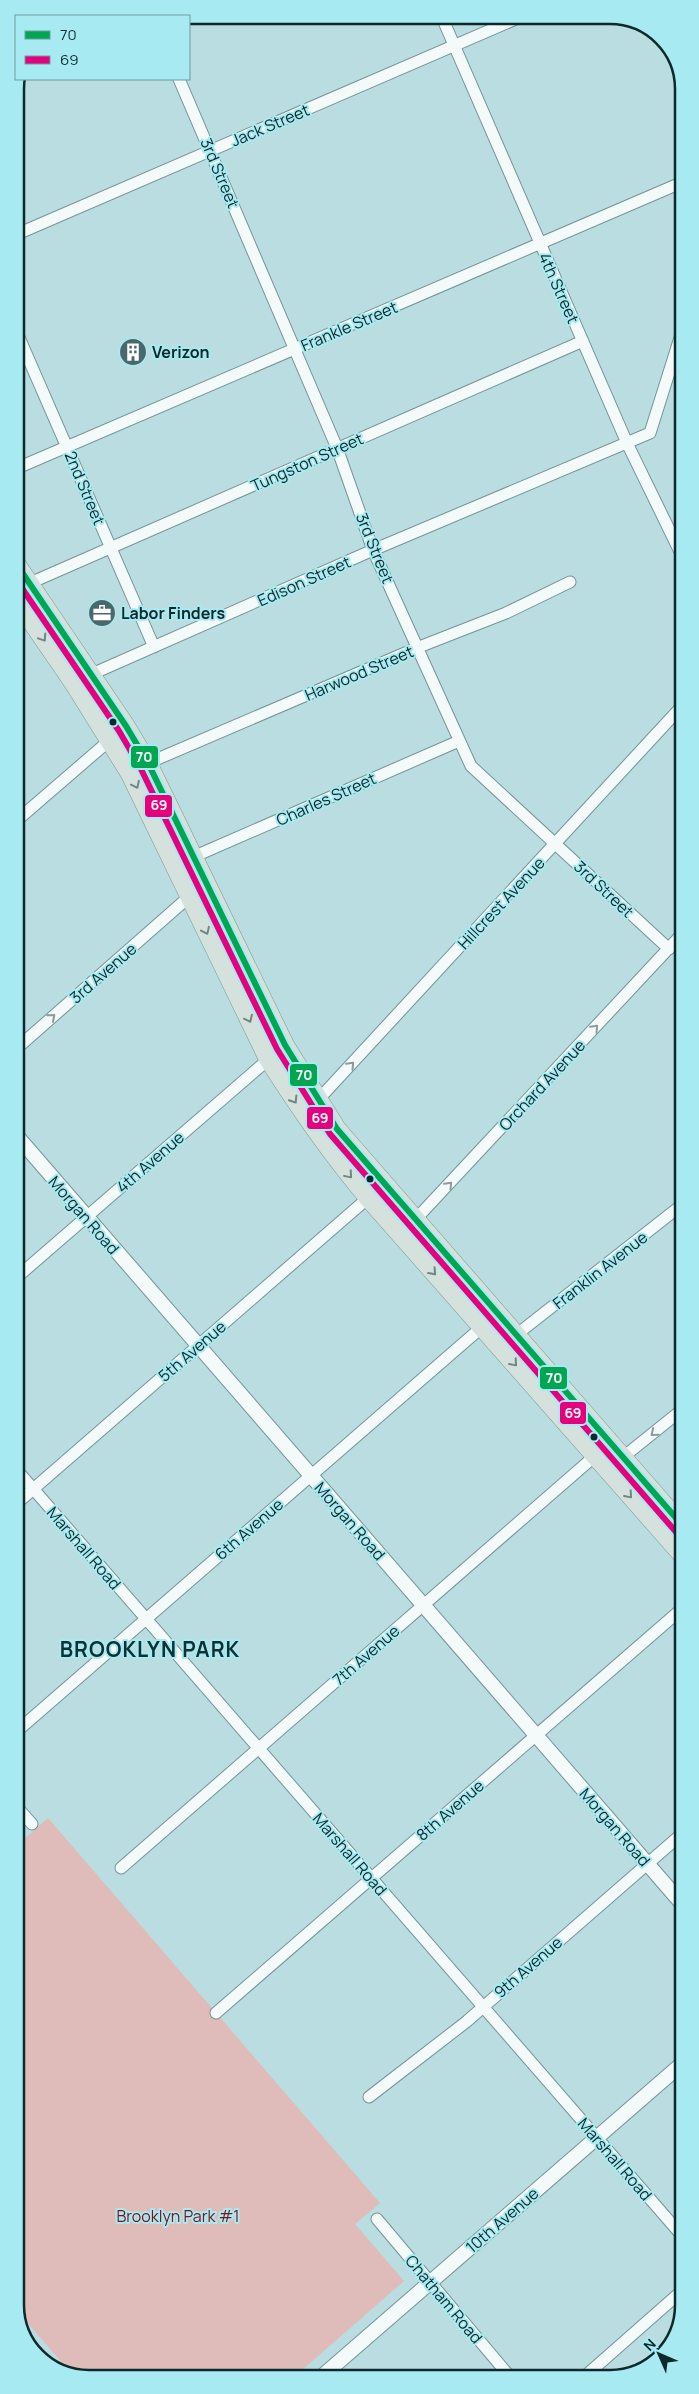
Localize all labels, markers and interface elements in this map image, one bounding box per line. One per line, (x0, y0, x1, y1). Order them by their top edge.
legend (15, 15, 190, 80)
text: 70 (60, 24, 77, 45)
text: 69 (60, 49, 78, 70)
street label: Jack Street (227, 99, 313, 151)
street label: 3rd Street (195, 135, 245, 211)
street label: 4th Street (534, 249, 584, 327)
street label: Frankle Street (297, 296, 401, 356)
building icon: Verizon (118, 337, 148, 367)
place label: Verizon (152, 341, 210, 363)
street label: Tungston Street (247, 427, 367, 497)
street label: 2nd Street (60, 448, 110, 528)
street label: 3rd Street (351, 510, 399, 586)
street label: Edison Street (254, 551, 354, 611)
office icon: Labor Finders (87, 598, 117, 628)
place label: Labor Finders (121, 602, 225, 624)
one-way arrow (37, 632, 46, 642)
street label: Harwood Street (301, 640, 417, 706)
unlabelled marker (108, 717, 118, 727)
line badge: 70 (130, 745, 159, 769)
text: 70 (136, 747, 152, 766)
street label: Charles Street (273, 767, 379, 831)
one-way arrow (130, 780, 140, 789)
line badge: 69 (144, 794, 173, 818)
text: 69 (150, 795, 168, 814)
street label: Hillcrest Avenue (452, 852, 550, 954)
street label: 3rd Street (569, 856, 639, 922)
one-way arrow (200, 926, 211, 935)
street label: 3rd Avenue (65, 938, 141, 1008)
one-way arrow (47, 1014, 56, 1023)
one-way arrow (242, 1014, 253, 1023)
one-way arrow (589, 1024, 598, 1033)
street label: Orchard Avenue (494, 1035, 590, 1135)
one-way arrow (346, 1061, 355, 1070)
line badge: 70 (289, 1063, 318, 1087)
text: 70 (296, 1065, 312, 1084)
one-way arrow (288, 1095, 297, 1104)
line badge: 69 (306, 1106, 334, 1130)
text: 69 (311, 1108, 329, 1127)
street label: 4th Avenue (111, 1126, 189, 1198)
one-way arrow (343, 1169, 352, 1178)
street label: Morgan Road (44, 1171, 124, 1259)
unlabelled marker (365, 1174, 375, 1184)
one-way arrow (443, 1182, 452, 1191)
street label: Franklin Avenue (548, 1226, 652, 1314)
one-way arrow (427, 1266, 436, 1275)
street label: 5th Avenue (153, 1315, 231, 1387)
one-way arrow (508, 1358, 517, 1367)
line badge: 70 (539, 1366, 568, 1390)
text: 70 (546, 1368, 562, 1387)
line badge: 69 (559, 1401, 587, 1425)
text: 69 (564, 1403, 582, 1422)
one-way arrow (650, 1427, 659, 1436)
unlabelled marker (589, 1432, 599, 1442)
street label: Morgan Road (310, 1477, 390, 1565)
one-way arrow (624, 1490, 633, 1499)
street label: 6th Avenue (210, 1493, 288, 1565)
street label: Marshall Road (42, 1502, 126, 1594)
street label: 7th Avenue (328, 1620, 404, 1690)
district label: BROOKLYN PARK (60, 1635, 240, 1663)
street label: 8th Avenue (411, 1774, 489, 1846)
street label: Morgan Road (575, 1783, 655, 1871)
street label: Marshall Road (308, 1808, 392, 1900)
street label: 9th Avenue (489, 1931, 567, 2003)
street label: Marshall Road (573, 2113, 657, 2205)
street label: 10th Avenue (461, 2182, 543, 2258)
park label: Brooklyn Park #1 (116, 2205, 240, 2227)
street label: Chatham Road (400, 2250, 488, 2348)
north arrow (634, 2329, 684, 2379)
text: N (639, 2334, 660, 2355)

